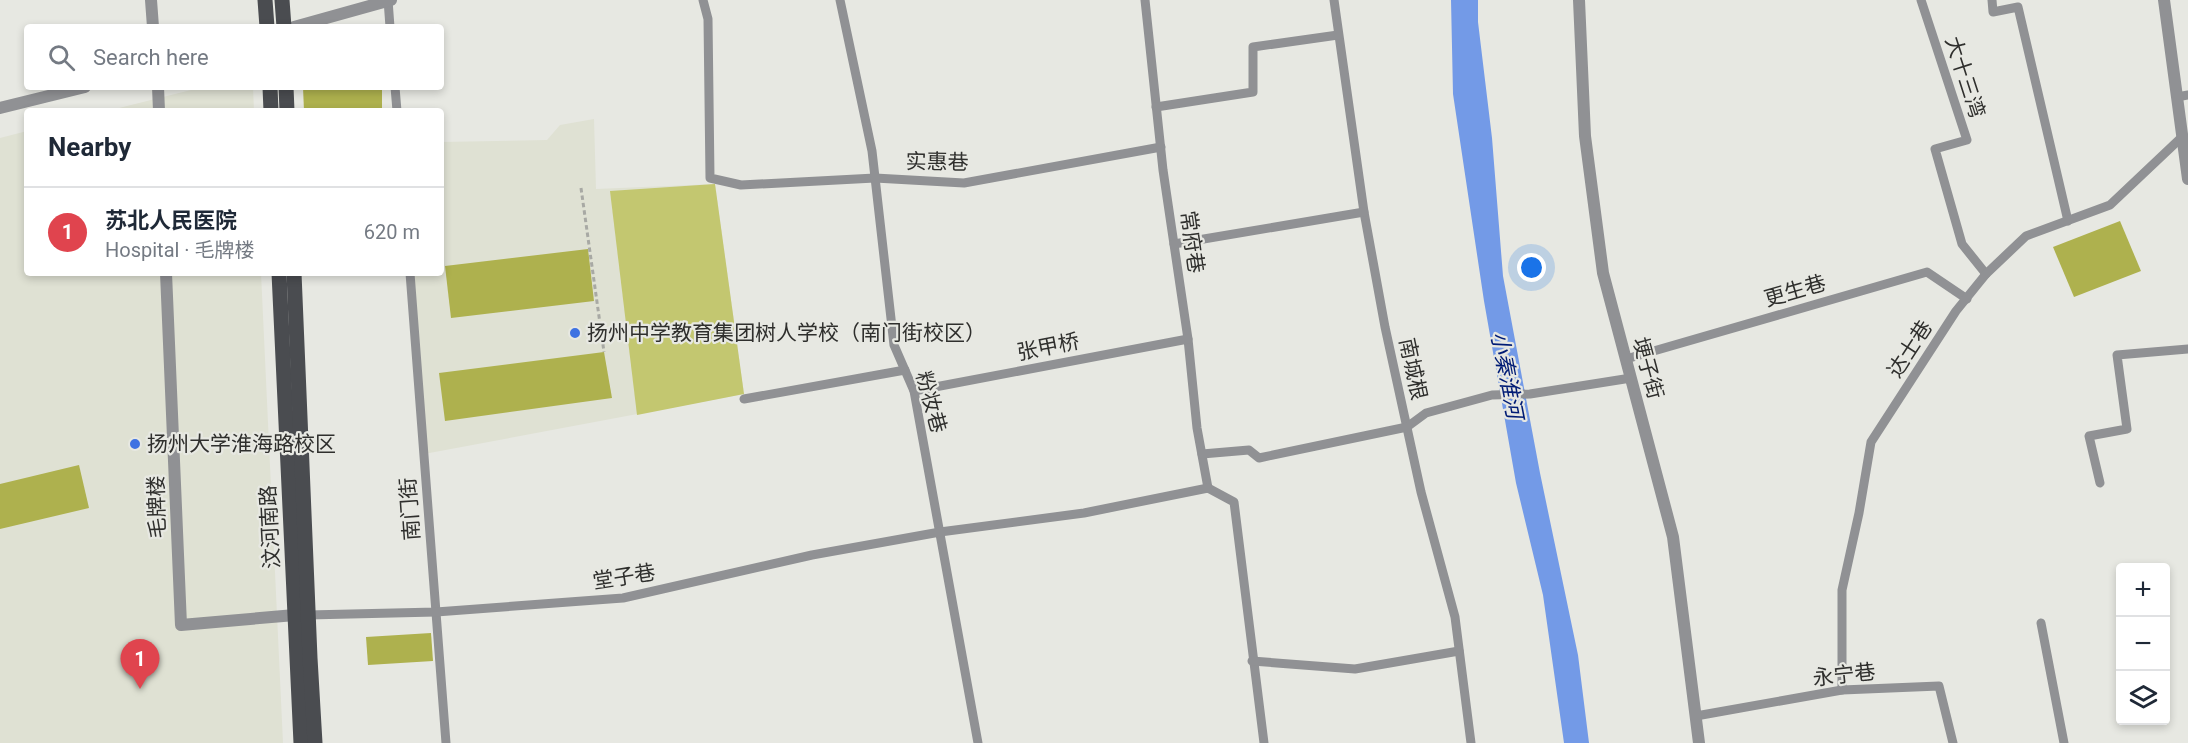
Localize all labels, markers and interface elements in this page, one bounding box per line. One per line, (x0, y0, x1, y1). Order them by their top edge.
search box (24, 24, 444, 90)
street label: 大十三湾 (1941, 33, 1989, 121)
icon: search (45, 41, 78, 74)
text: Search here (93, 45, 209, 70)
text: Nearby (48, 132, 131, 162)
street label: 实惠巷 (905, 149, 969, 175)
text: 苏北人民医院 (105, 208, 237, 233)
street label: 常府巷 (1176, 209, 1208, 275)
text: 1 (62, 220, 73, 244)
text: 620 m (364, 220, 420, 244)
text: Hospital · 毛牌楼 (105, 238, 255, 262)
your location (1517, 253, 1546, 282)
street label: 更生巷 (1761, 271, 1829, 311)
street label: 达士巷 (1883, 316, 1937, 382)
place label: 扬州中学教育集团树人学校（南门街校区） (587, 321, 986, 345)
marker: 扬州中学教育集团树人学校（南门街校区） (568, 326, 582, 340)
street label: 张甲桥 (1015, 329, 1081, 365)
water label: 小秦淮河 (1486, 329, 1528, 424)
street label: 埂子街 (1628, 334, 1668, 402)
street label: 南城根 (1395, 336, 1431, 402)
street label: 粉妆巷 (911, 368, 951, 436)
place label: 扬州大学淮海路校区 (147, 432, 336, 456)
marker: 扬州大学淮海路校区 (128, 437, 142, 451)
street label: 毛牌楼 (144, 475, 170, 539)
street label: 南门街 (396, 477, 424, 541)
street label: 汶河南路 (256, 484, 284, 570)
street label: 堂子巷 (591, 560, 657, 594)
map controls (2116, 563, 2170, 725)
button: + (2116, 563, 2170, 617)
button: − (2116, 617, 2170, 671)
pin: 1 (120, 640, 160, 689)
street label: 永宁巷 (1811, 660, 1877, 690)
button: layers (2116, 671, 2170, 725)

